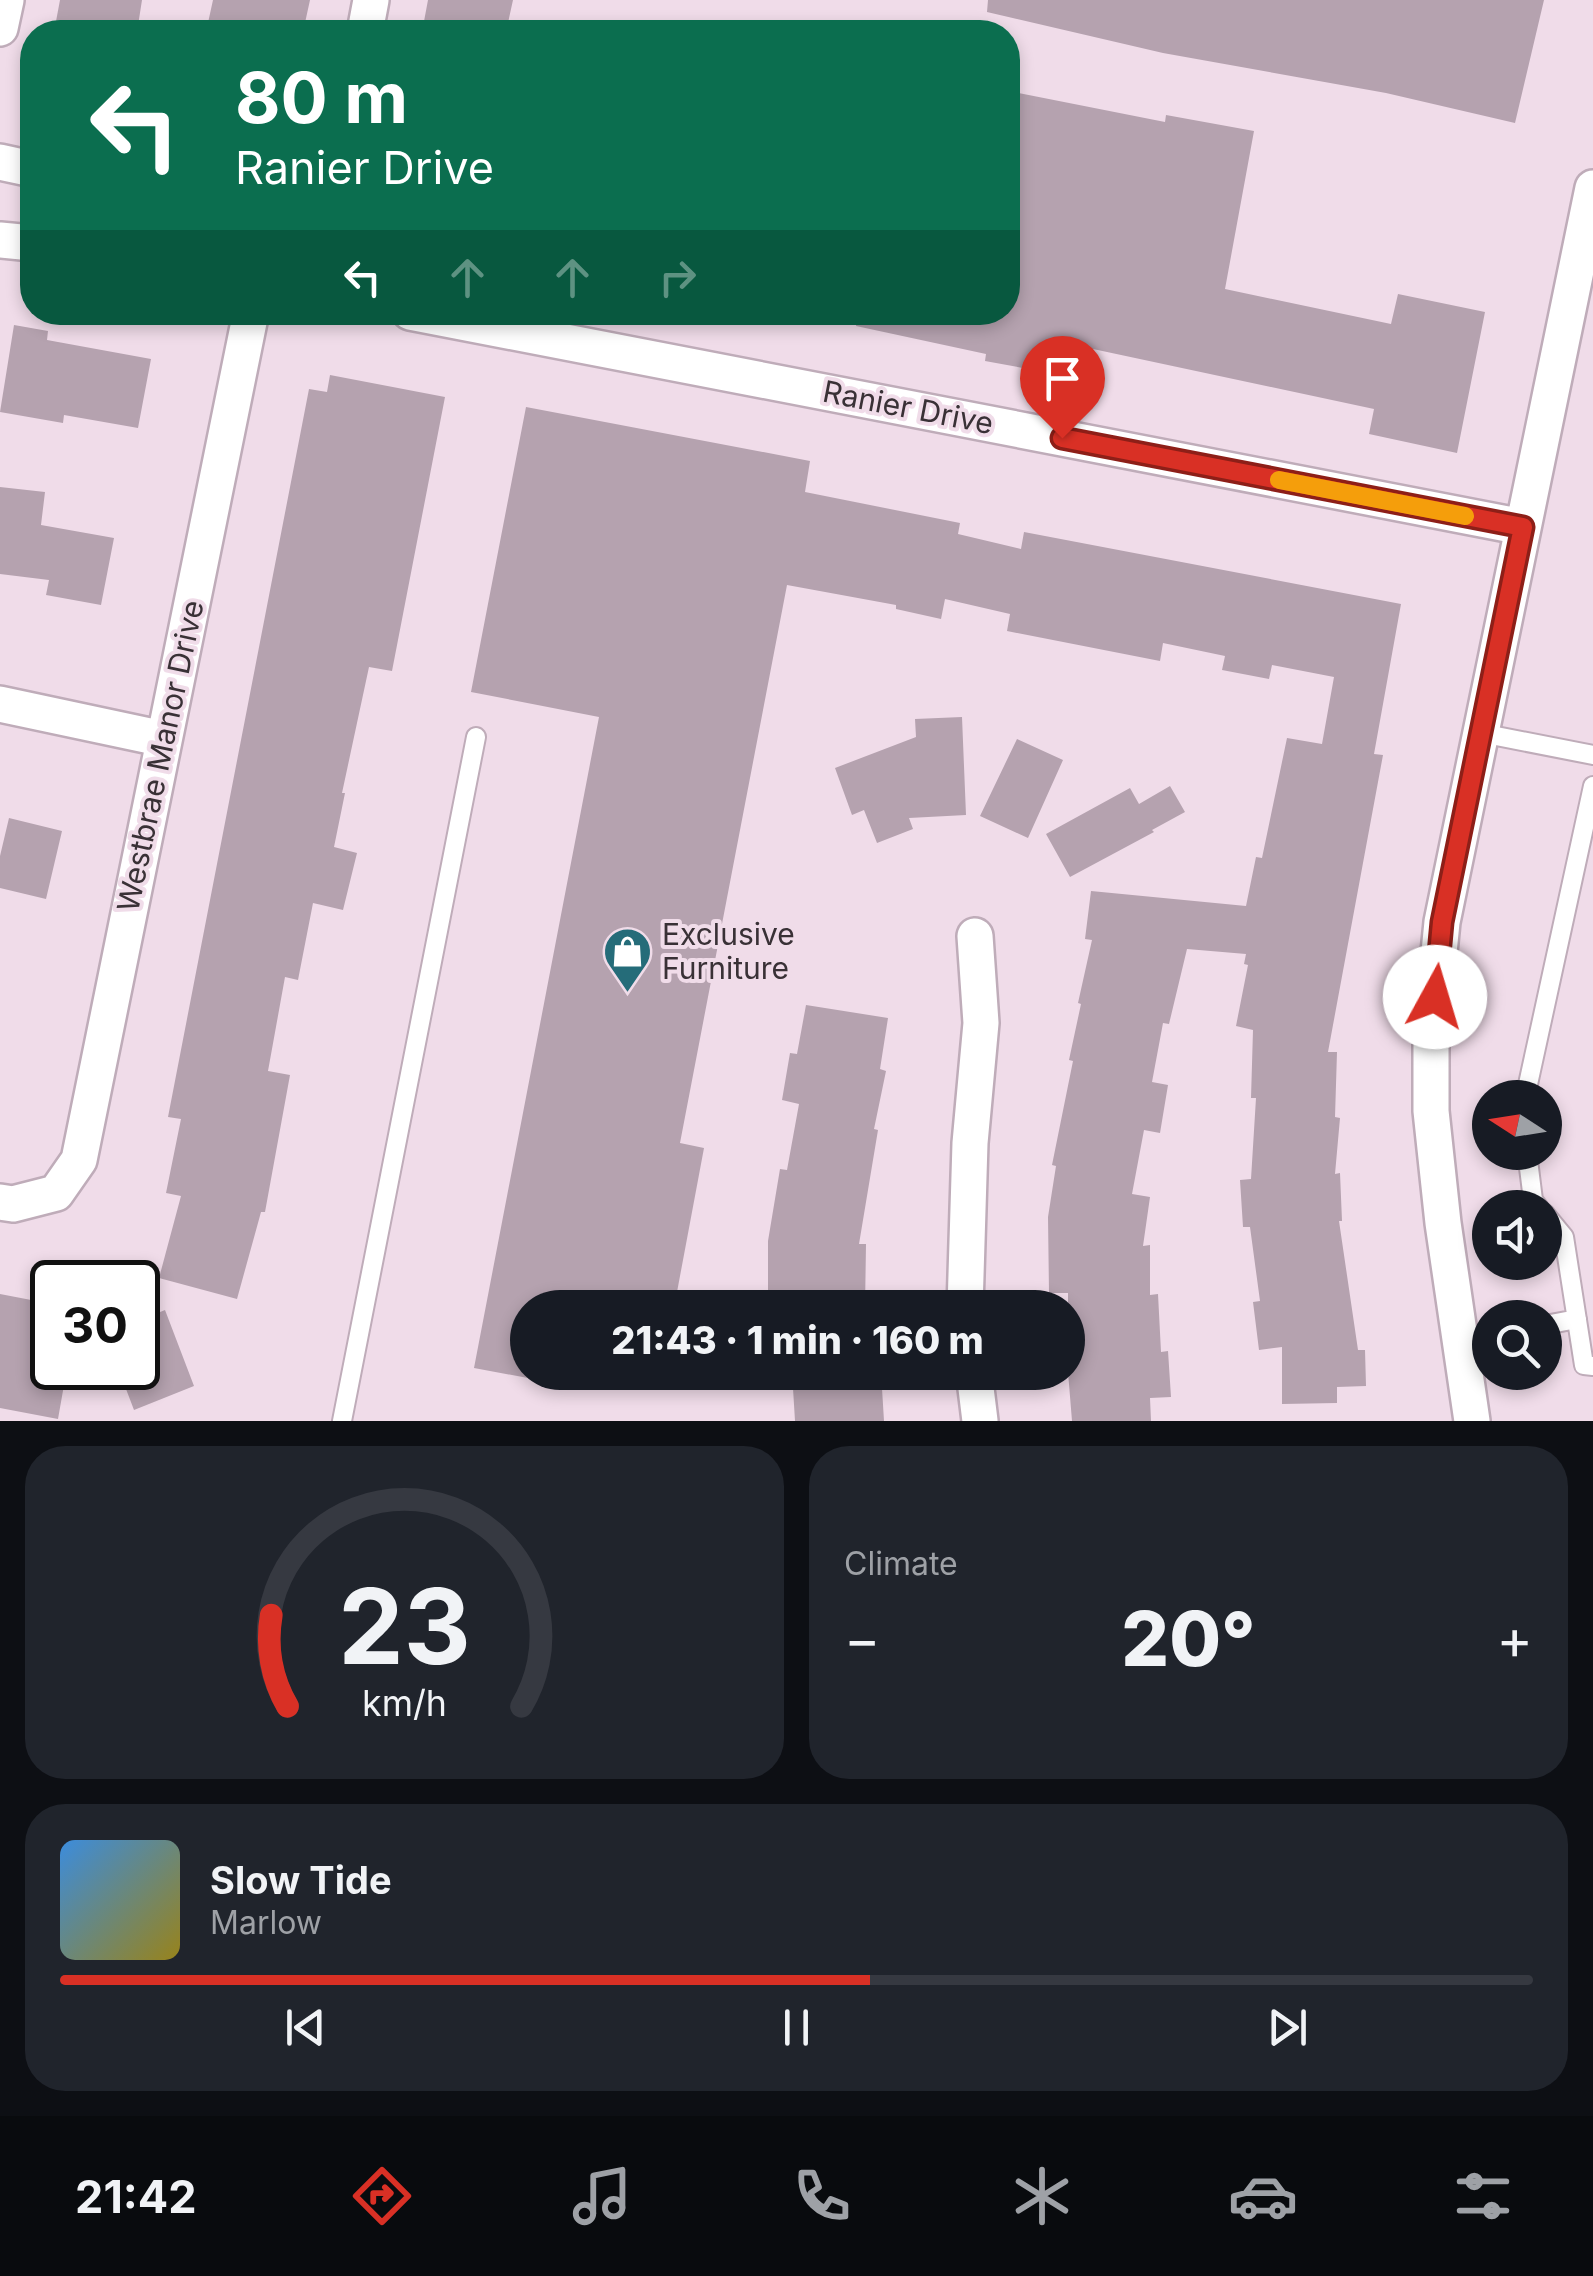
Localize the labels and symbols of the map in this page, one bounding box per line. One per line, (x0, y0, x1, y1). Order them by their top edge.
pin (1020, 336, 1105, 439)
street label: Ranier Drive (820, 373, 996, 441)
street label: Westbrae Manor Drive (109, 597, 211, 915)
place label: Exclusive Furniture (662, 916, 795, 986)
shop icon: Exclusive Furniture (601, 926, 653, 994)
position arrow (1383, 945, 1487, 1049)
north arrow (1472, 1080, 1562, 1170)
speed limit sign: 30 (30, 1260, 160, 1390)

